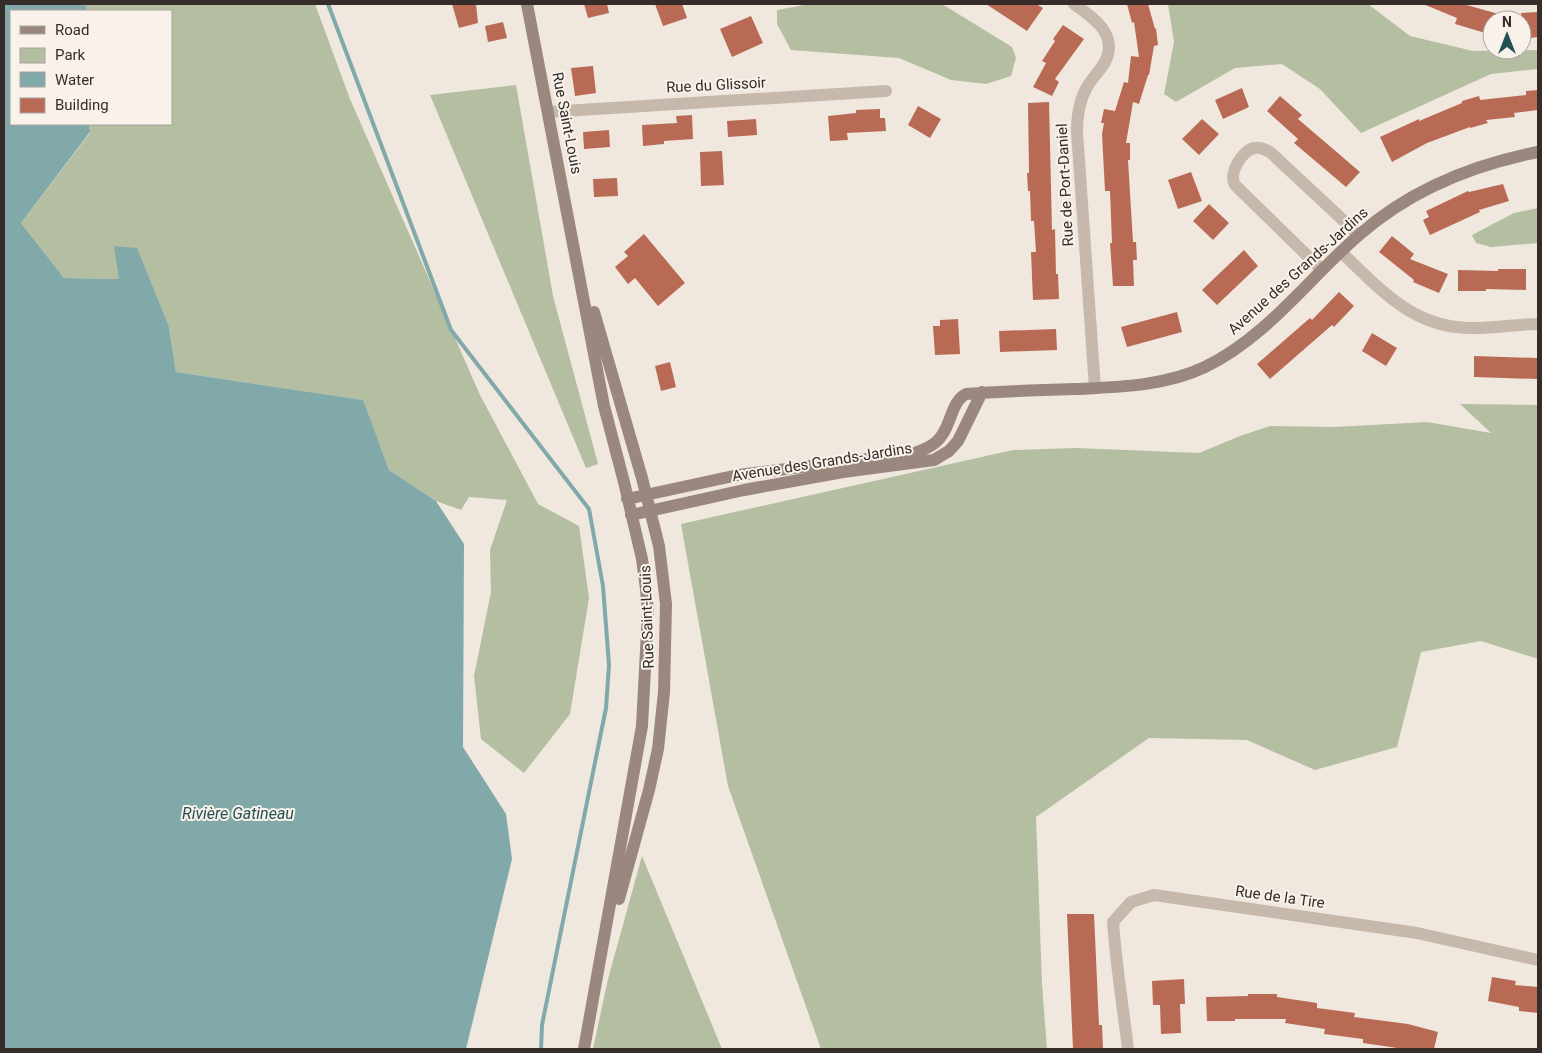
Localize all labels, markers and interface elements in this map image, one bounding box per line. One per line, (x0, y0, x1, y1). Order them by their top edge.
legend (10, 10, 172, 125)
north arrow (1482, 10, 1532, 60)
text: N (1502, 14, 1512, 30)
text: Road (55, 21, 89, 39)
text: Park (55, 46, 86, 64)
street label: Rue Saint-Louis (548, 70, 586, 176)
text: Water (55, 71, 94, 89)
street label: Rue du Glissoir (666, 73, 766, 97)
text: Building (55, 96, 109, 114)
street label: Rue de Port-Daniel (1053, 123, 1077, 247)
street label: Avenue des Grands-Jardins (1224, 203, 1372, 339)
street label: Avenue des Grands-Jardins (731, 439, 913, 485)
street label: Rue Saint-Louis (636, 565, 658, 669)
water label: Rivière Gatineau (182, 804, 294, 823)
street label: Rue de la Tire (1234, 882, 1326, 912)

